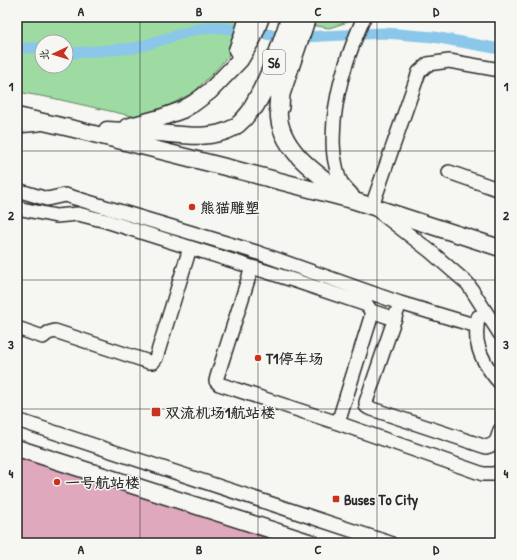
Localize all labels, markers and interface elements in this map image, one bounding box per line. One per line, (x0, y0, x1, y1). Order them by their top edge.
text: A (78, 2, 85, 20)
text: B (196, 2, 203, 20)
text: C (314, 2, 322, 20)
text: D (433, 2, 440, 20)
north arrow (34, 34, 74, 74)
text: 北 (37, 49, 51, 61)
road number: S6 (263, 50, 285, 74)
text: 1 (9, 77, 14, 95)
text: 1 (504, 77, 509, 95)
place label: 熊猫雕塑 (200, 197, 260, 218)
marker: 熊猫雕塑 (187, 202, 197, 212)
text: 2 (8, 206, 15, 224)
text: 2 (503, 206, 510, 224)
text: 3 (8, 335, 14, 353)
text: 3 (503, 335, 509, 353)
place label: T1停车场 (265, 348, 323, 369)
marker: T1停车场 (253, 353, 263, 363)
place label: 双流机场1航站楼 (165, 402, 275, 423)
marker: 双流机场1航站楼 (150, 406, 162, 418)
text: 4 (9, 464, 14, 482)
text: 4 (504, 464, 509, 482)
place label: 一号航站楼 (65, 472, 140, 493)
marker: 一号航站楼 (52, 477, 62, 487)
place label: Buses To City (344, 489, 419, 511)
marker: Buses To City (331, 494, 341, 504)
text: A (78, 540, 85, 558)
text: B (196, 540, 203, 558)
text: C (314, 540, 322, 558)
text: D (433, 540, 440, 558)

